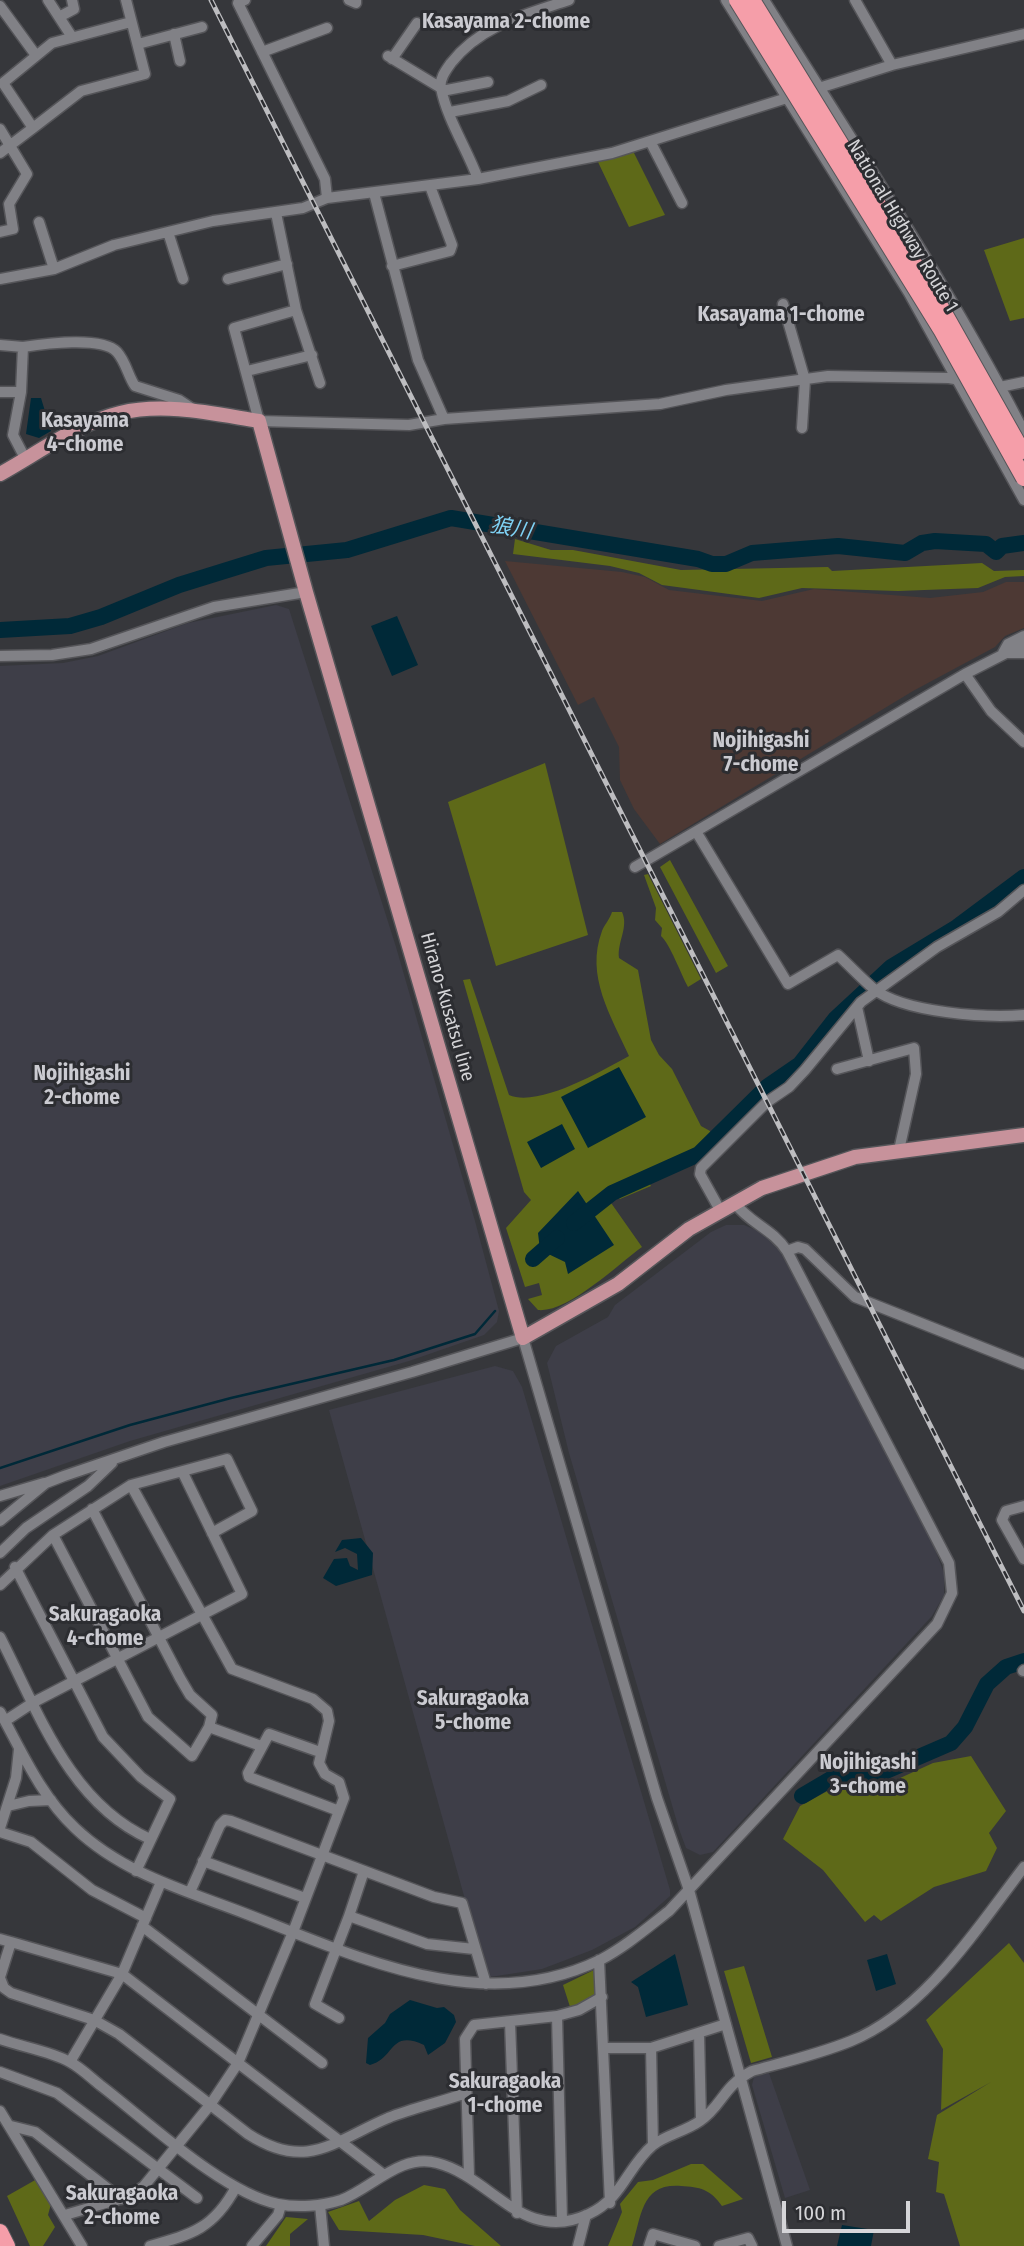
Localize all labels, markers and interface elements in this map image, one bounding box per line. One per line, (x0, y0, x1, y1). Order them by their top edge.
district label: Kasayama 2-chome (422, 9, 590, 35)
street label: National Highway Route 1 (841, 136, 963, 316)
district label: Kasayama 1-chome (697, 302, 865, 328)
district label: Kasayama 4-chome (41, 408, 129, 458)
water label: 狼川 (488, 513, 534, 545)
district label: Nojihigashi 7-chome (712, 728, 810, 778)
street label: Hirano-Kusatsu line (415, 930, 479, 1084)
district label: Nojihigashi 2-chome (33, 1061, 131, 1111)
district label: Sakuragaoka 4-chome (49, 1602, 161, 1652)
district label: Sakuragaoka 5-chome (417, 1686, 529, 1736)
district label: Nojihigashi 3-chome (819, 1750, 917, 1800)
district label: Sakuragaoka 1-chome (449, 2069, 561, 2119)
district label: Sakuragaoka 2-chome (66, 2181, 178, 2231)
scale bar (786, 2186, 914, 2230)
text: 100 m (795, 2200, 846, 2226)

